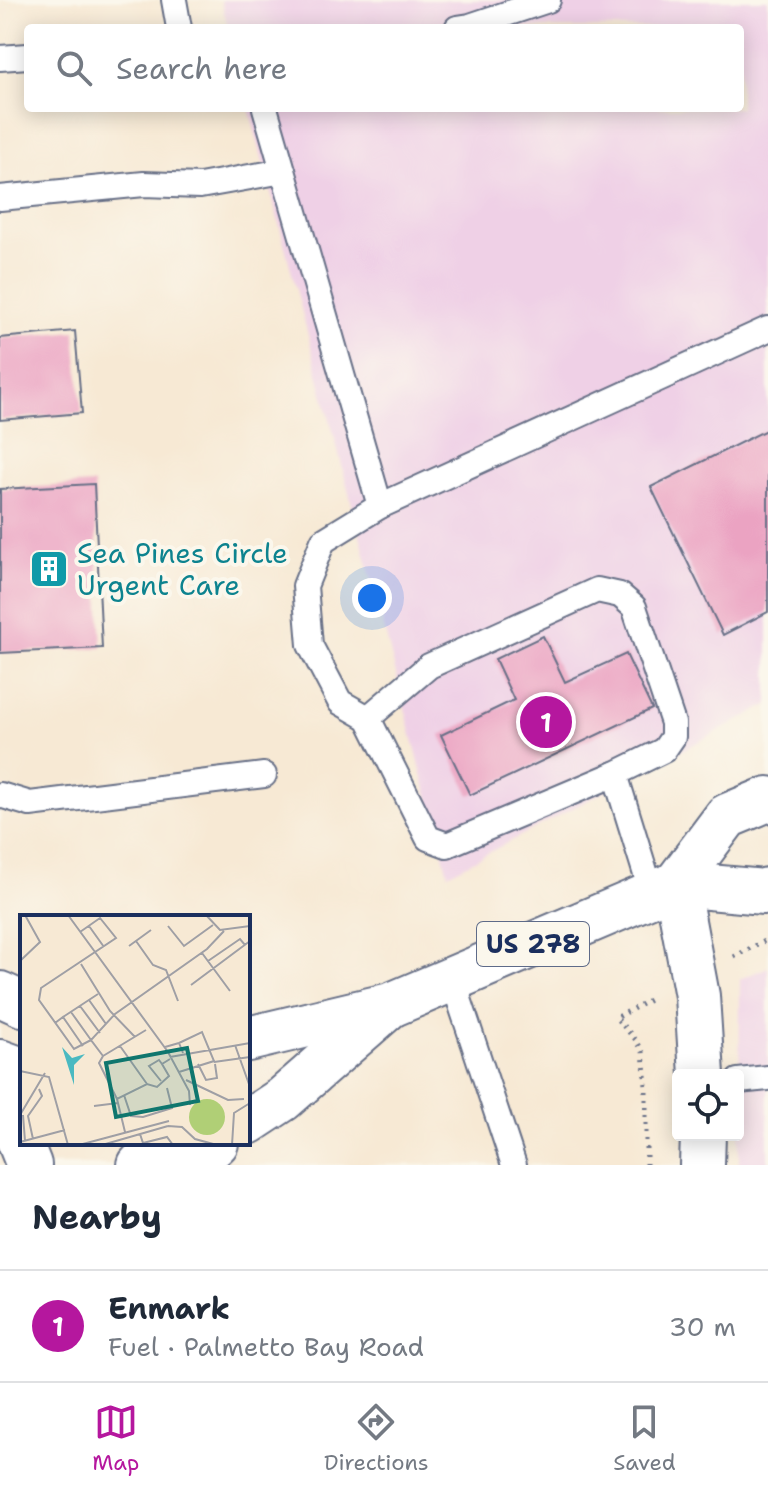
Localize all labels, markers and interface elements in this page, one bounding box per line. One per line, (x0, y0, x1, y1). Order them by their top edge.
search box (24, 24, 744, 112)
icon: search (52, 46, 96, 90)
text: Search here (116, 48, 287, 89)
place label: Sea Pines Circle Urgent Care (77, 534, 288, 604)
building icon: Sea Pines Circle Urgent Care (28, 548, 70, 590)
your location (352, 578, 392, 618)
pin: 1 (520, 692, 572, 752)
inset map (20, 915, 250, 1145)
road number: US 278 (477, 922, 589, 966)
map controls (672, 1069, 744, 1141)
button: locate (672, 1069, 744, 1141)
text: Nearby (32, 1194, 162, 1240)
text: Enmark (108, 1288, 230, 1329)
text: 1 (52, 1309, 64, 1344)
text: 30 m (669, 1309, 736, 1344)
text: Fuel · Palmetto Bay Road (108, 1329, 424, 1364)
tab: Map (92, 1400, 139, 1477)
tab: Directions (324, 1400, 429, 1477)
tab: Saved (613, 1400, 676, 1477)

